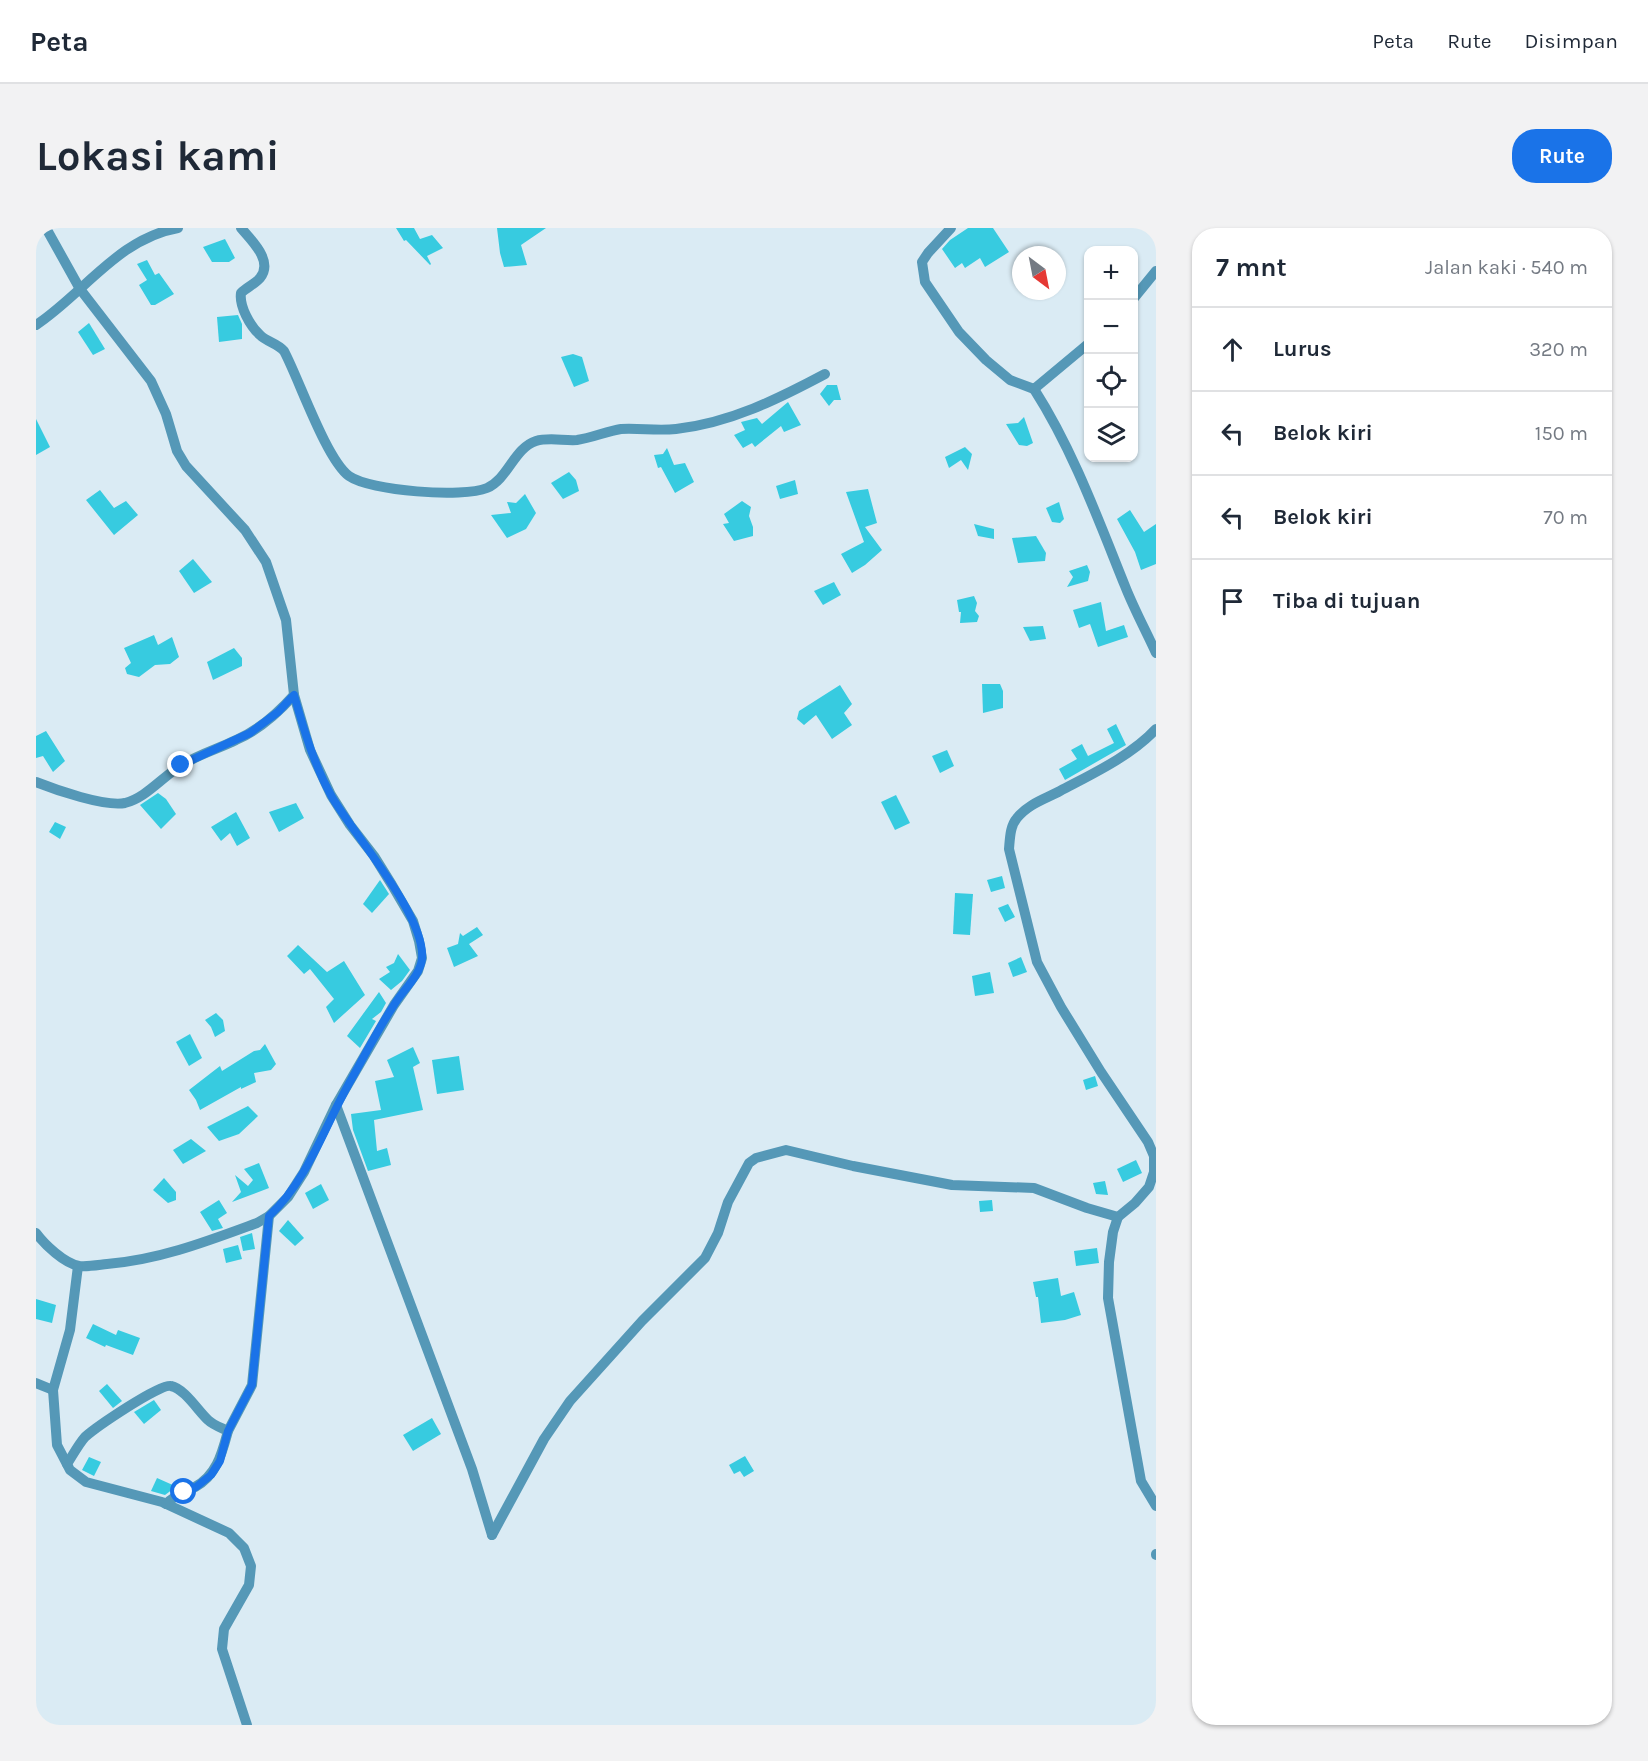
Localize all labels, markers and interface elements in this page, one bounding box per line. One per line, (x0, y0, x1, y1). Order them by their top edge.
text: Peta (30, 25, 89, 58)
text: Peta (1372, 29, 1414, 53)
text: Rute (1447, 29, 1491, 53)
text: Disimpan (1524, 29, 1618, 53)
button: Rute (1512, 129, 1612, 183)
text: Lokasi kami (36, 131, 280, 181)
north arrow (1012, 246, 1066, 300)
map controls (1084, 246, 1138, 462)
button: + (1084, 246, 1138, 300)
text: 7 mnt (1216, 252, 1287, 283)
text: Jalan kaki · 540 m (1425, 256, 1588, 279)
button: − (1084, 300, 1138, 354)
icon: ahead (1216, 333, 1249, 366)
text: Lurus (1273, 336, 1332, 362)
text: 320 m (1529, 338, 1588, 361)
button: locate (1084, 354, 1138, 408)
button: layers (1084, 408, 1138, 462)
icon: left (1216, 417, 1249, 450)
text: Belok kiri (1273, 420, 1373, 446)
text: 150 m (1535, 422, 1588, 445)
icon: left (1216, 501, 1249, 534)
text: Belok kiri (1273, 504, 1373, 530)
text: 70 m (1543, 506, 1588, 529)
icon: arrive (1216, 585, 1249, 618)
text: Tiba di tujuan (1273, 588, 1420, 614)
route end (167, 751, 193, 777)
route start (170, 1478, 196, 1504)

